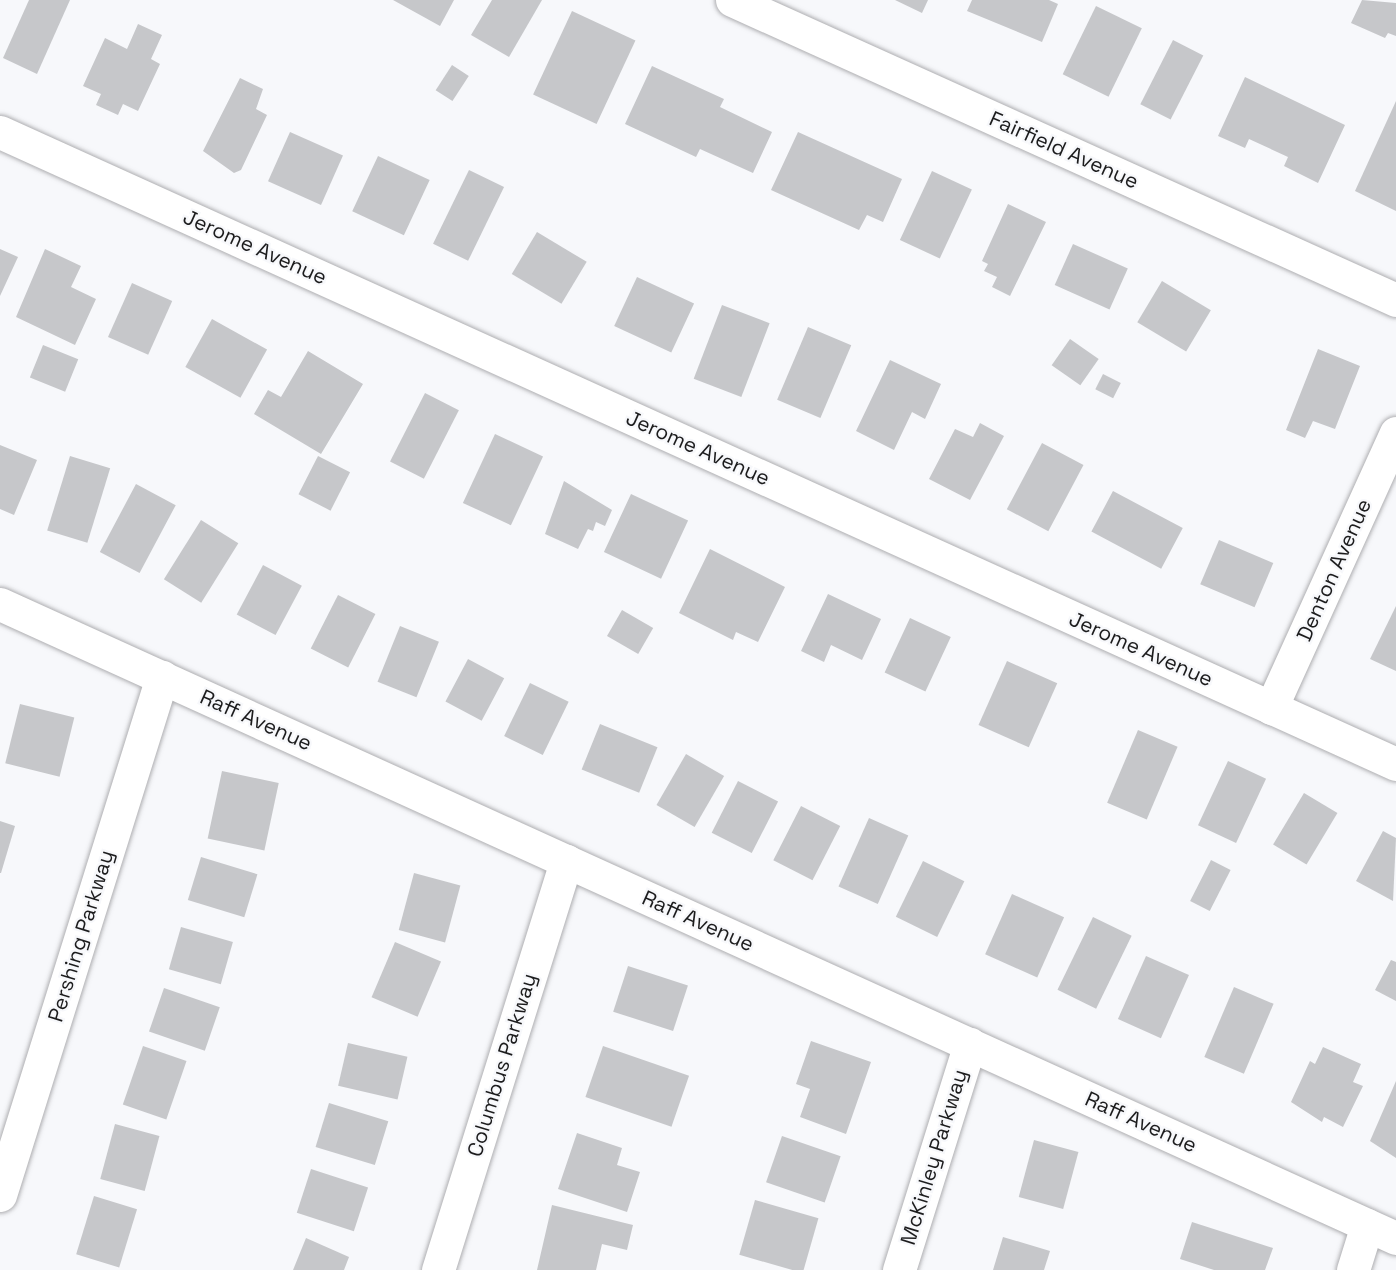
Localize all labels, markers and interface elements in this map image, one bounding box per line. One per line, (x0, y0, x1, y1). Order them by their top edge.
street label: Fairfield Avenue (985, 106, 1143, 194)
street label: Jerome Avenue (179, 204, 331, 290)
street label: Jerome Avenue (622, 405, 774, 491)
street label: Denton Avenue (1291, 495, 1377, 645)
street label: Jerome Avenue (1065, 606, 1217, 692)
street label: Raff Avenue (196, 684, 316, 756)
street label: Pershing Parkway (43, 847, 119, 1025)
street label: Raff Avenue (638, 885, 758, 957)
street label: Columbus Parkway (462, 970, 542, 1160)
street label: McKinley Parkway (895, 1066, 973, 1248)
street label: Raff Avenue (1081, 1086, 1201, 1158)

